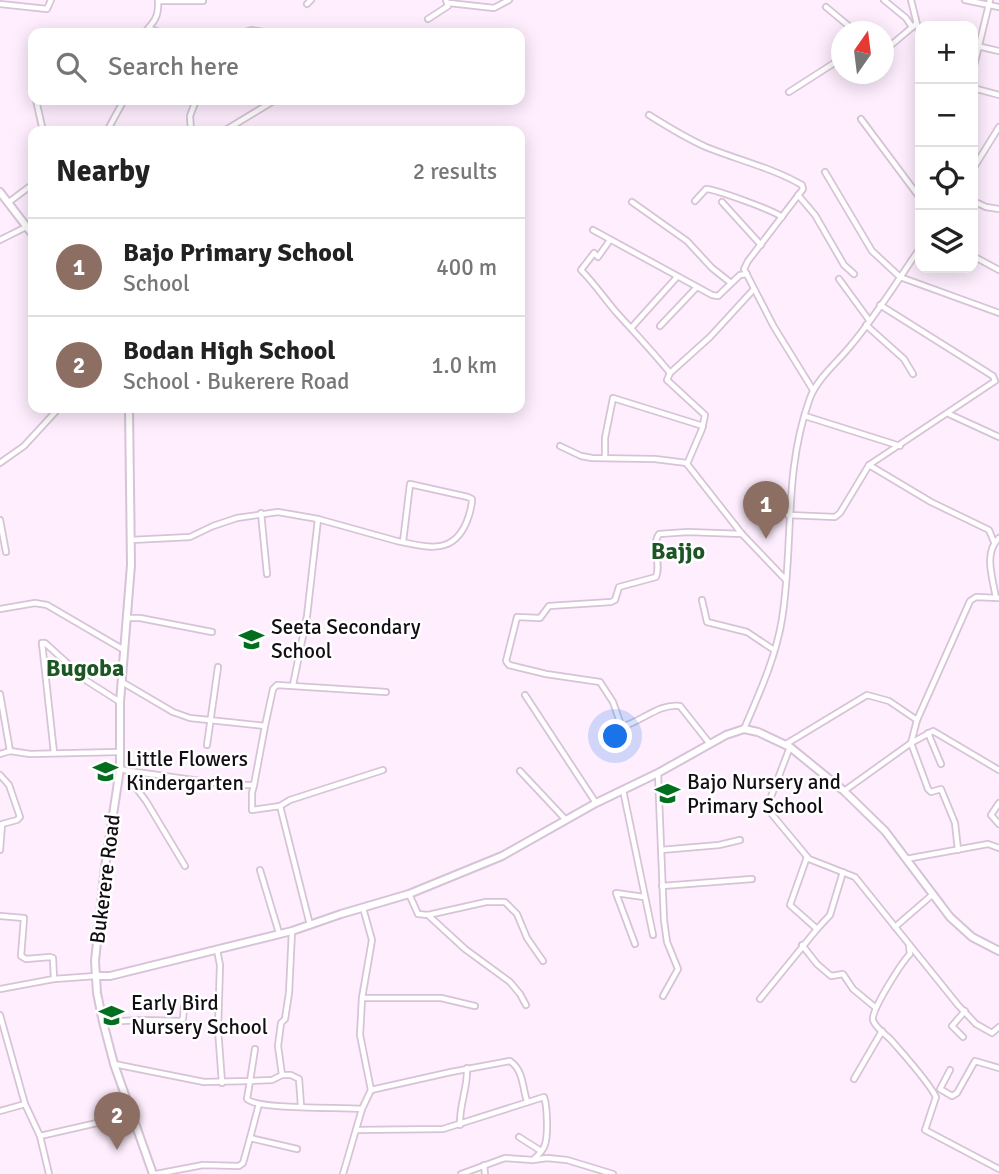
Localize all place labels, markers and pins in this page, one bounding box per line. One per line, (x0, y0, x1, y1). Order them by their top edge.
pin: 1 (743, 481, 789, 539)
place label: Seeta Secondary School (271, 614, 421, 664)
school or university icon: Seeta Secondary School (237, 625, 265, 653)
place label: Little Flowers Kindergarten (126, 746, 248, 796)
school or university icon: Little Flowers Kindergarten (92, 757, 120, 785)
place label: Bajo Nursery and Primary School (687, 769, 841, 819)
school or university icon: Bajo Nursery and Primary School (653, 780, 681, 808)
place label: Early Bird Nursery School (131, 990, 268, 1040)
school or university icon: Early Bird Nursery School (97, 1001, 125, 1029)
pin: 2 (94, 1092, 140, 1150)

